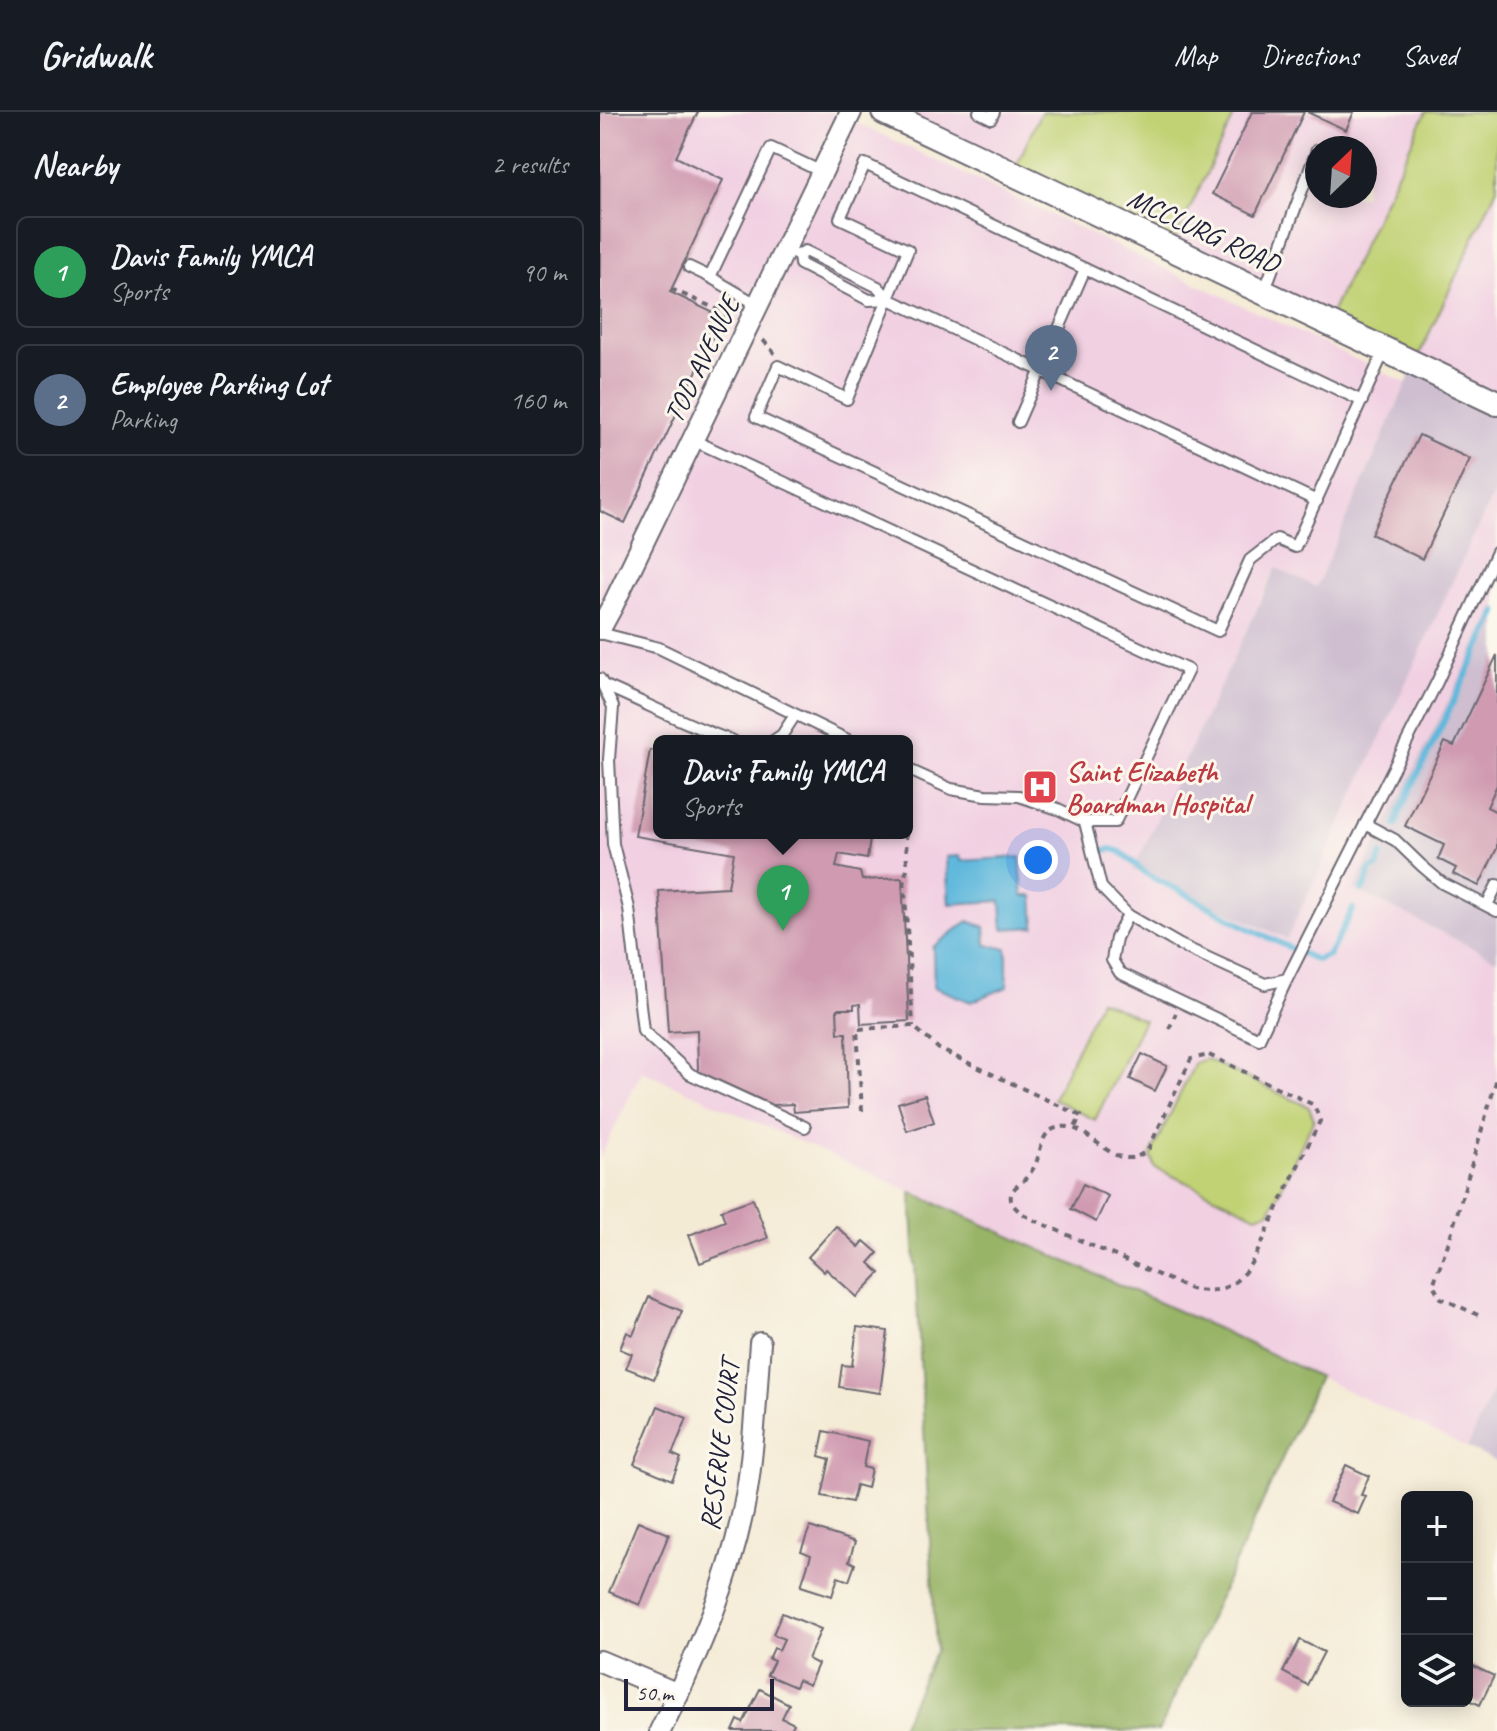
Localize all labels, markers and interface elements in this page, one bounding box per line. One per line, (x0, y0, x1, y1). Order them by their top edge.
text: Gridwalk (40, 32, 152, 79)
text: Map (1174, 38, 1217, 73)
text: Directions (1261, 38, 1359, 73)
text: Saved (1403, 38, 1457, 73)
north arrow (1305, 136, 1377, 208)
text: Nearby (32, 143, 118, 186)
text: 2 results (492, 148, 568, 181)
street label: MCCLURG ROAD (1122, 180, 1287, 282)
text: Davis Family YMCA (110, 237, 312, 275)
text: 1 (54, 256, 66, 289)
text: 90 m (522, 256, 566, 289)
text: Sports (110, 275, 168, 308)
street label: TOD AVENUE (656, 287, 749, 428)
pin: 2 (1025, 325, 1077, 391)
text: Employee Parking Lot (110, 365, 328, 403)
text: 2 (54, 384, 66, 417)
text: 160 m (510, 384, 566, 417)
text: Parking (110, 403, 177, 436)
popup (653, 735, 913, 839)
text: Davis Family YMCA (682, 752, 884, 790)
place label: Saint Elizabeth Boardman Hospital (1066, 754, 1254, 821)
hospital icon: Saint Elizabeth Boardman Hospital (1021, 768, 1059, 806)
text: Sports (682, 790, 741, 823)
your location (1018, 840, 1058, 880)
pin: 1 (757, 865, 809, 931)
street label: RESERVE COURT (692, 1351, 748, 1533)
map controls (1401, 1491, 1473, 1707)
button: + (1401, 1491, 1473, 1563)
button: − (1401, 1563, 1473, 1635)
button: layers (1401, 1635, 1473, 1707)
scale bar (624, 1675, 774, 1711)
text: 50 m (636, 1679, 673, 1707)

